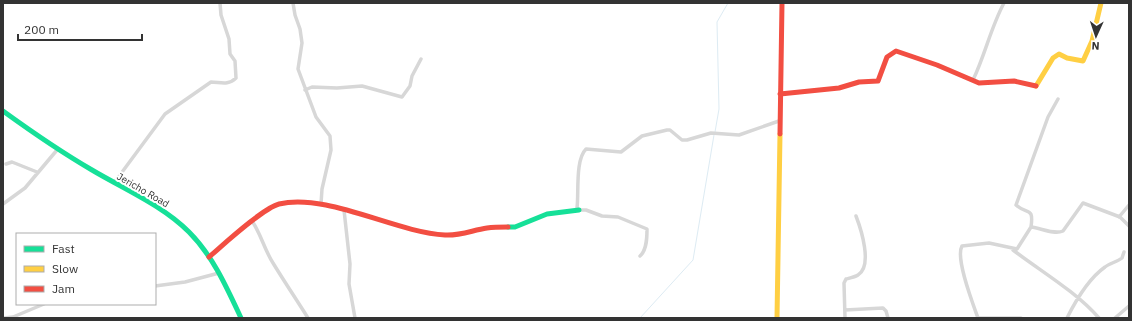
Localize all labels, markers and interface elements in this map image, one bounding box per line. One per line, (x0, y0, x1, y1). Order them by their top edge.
scale bar (18, 16, 142, 42)
north arrow (1076, 16, 1116, 56)
text: 200 m (24, 22, 59, 37)
text: N (1091, 39, 1100, 53)
street label: Jericho Road (114, 170, 172, 210)
legend (16, 233, 156, 305)
text: Fast (52, 241, 75, 256)
text: Slow (52, 261, 78, 276)
text: Jam (52, 281, 75, 296)

